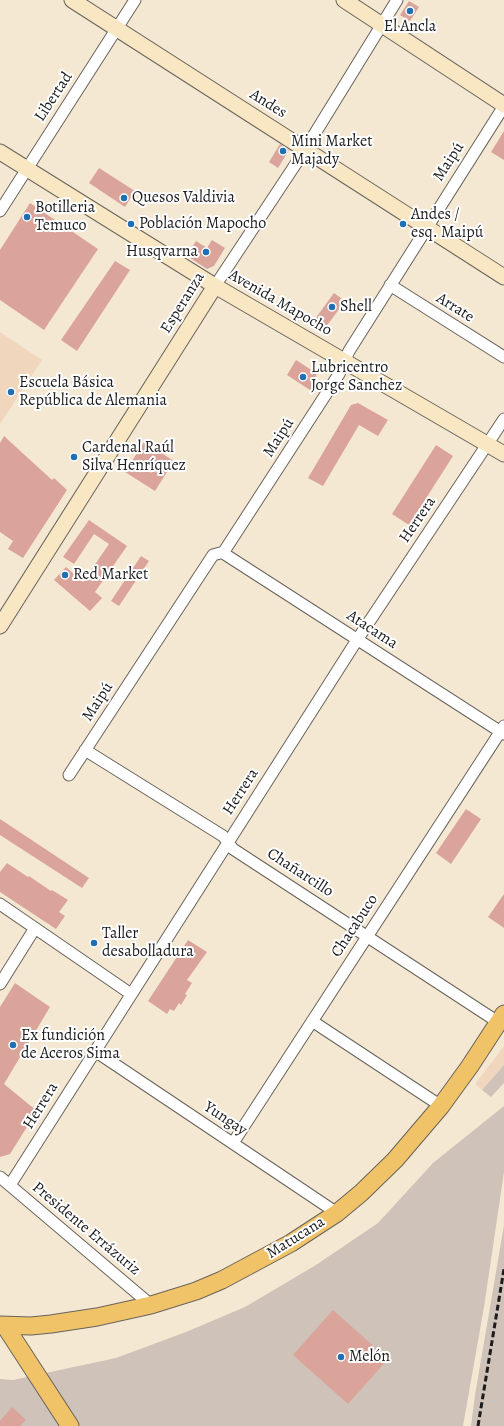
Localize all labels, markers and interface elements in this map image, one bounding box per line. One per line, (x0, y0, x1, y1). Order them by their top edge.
marker: El Ancla (405, 6, 415, 16)
place label: El Ancla (384, 17, 436, 37)
street label: Libertad (31, 69, 77, 125)
street label: Andes (246, 85, 290, 123)
place label: Mini Market Majady (291, 132, 372, 170)
street label: Maipú (429, 139, 469, 185)
marker: Mini Market Majady (278, 146, 288, 156)
place label: Quesos Valdivia (132, 188, 235, 208)
marker: Quesos Valdivia (119, 193, 129, 203)
place label: Botilleria Temuco (35, 198, 95, 236)
place label: Andes / esq. Maipú (411, 205, 483, 243)
marker: Botilleria Temuco (22, 212, 32, 222)
place label: Población Mapocho (139, 214, 266, 234)
marker: Población Mapocho (126, 219, 136, 229)
marker: Andes / esq. Maipú (398, 219, 408, 229)
place label: Husqvarna (126, 242, 198, 262)
marker: Husqvarna (201, 247, 211, 257)
street label: Avenida Mapocho (225, 266, 335, 340)
street label: Esperanza (157, 269, 209, 337)
street label: Arrate (433, 289, 477, 327)
place label: Shell (340, 297, 372, 317)
marker: Shell (327, 302, 337, 312)
place label: Lubricentro Jorge Sanchez (311, 358, 402, 396)
marker: Lubricentro Jorge Sanchez (298, 372, 308, 382)
place label: Escuela Básica República de Alemania (19, 373, 167, 411)
marker: Escuela Básica República de Alemania (6, 387, 16, 397)
street label: Maipú (259, 415, 299, 461)
place label: Cardenal Raúl Silva Henríquez (82, 438, 186, 476)
marker: Cardenal Raúl Silva Henríquez (69, 452, 79, 462)
street label: Herrera (396, 493, 440, 547)
place label: Red Market (73, 565, 148, 585)
marker: Red Market (60, 570, 70, 580)
street label: Atacama (343, 606, 401, 654)
street label: Maipú (78, 679, 118, 725)
street label: Herrera (219, 765, 263, 819)
street label: Chañarcillo (263, 844, 337, 902)
street label: Chacabuco (328, 891, 382, 961)
place label: Taller desabolladura (102, 924, 194, 962)
marker: Taller desabolladura (89, 938, 99, 948)
place label: Ex fundición de Aceros Sima (21, 1026, 120, 1064)
marker: Ex fundición de Aceros Sima (8, 1040, 18, 1050)
street label: Herrera (19, 1079, 63, 1133)
street label: Yungay (200, 1098, 250, 1140)
street label: Presidente Errázuriz (28, 1178, 144, 1280)
street label: Matucana (263, 1213, 329, 1263)
place label: Melón (349, 1347, 390, 1367)
marker: Melón (336, 1352, 346, 1362)

